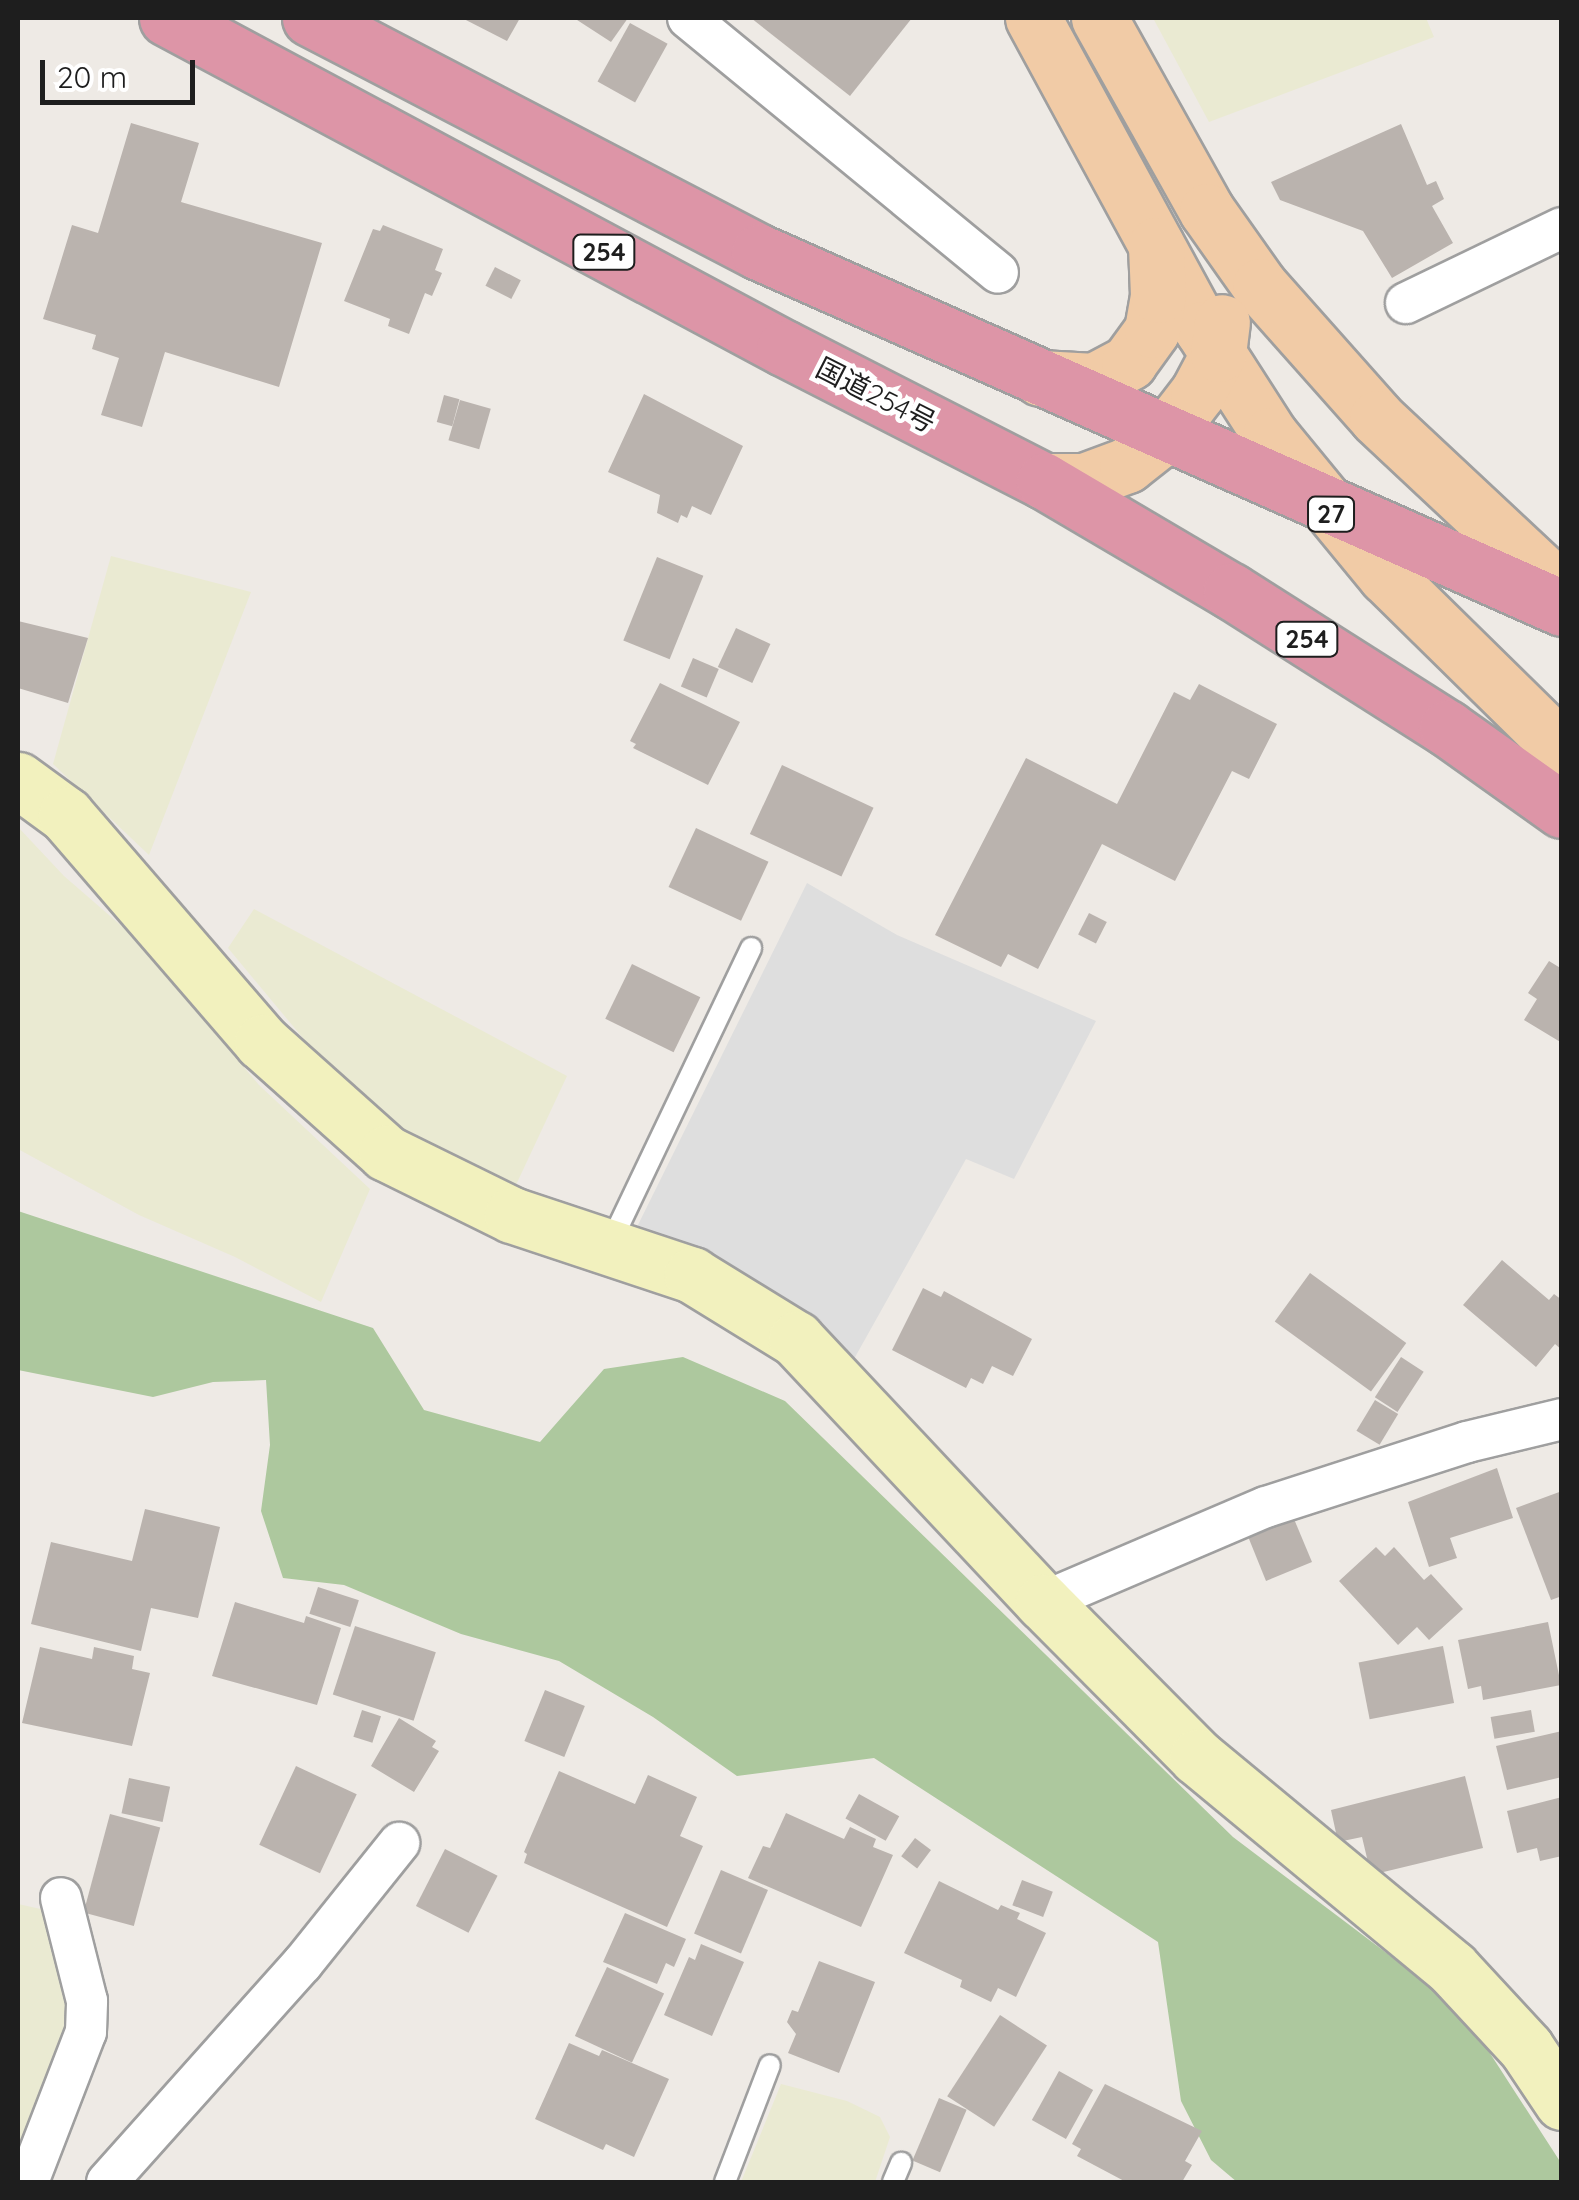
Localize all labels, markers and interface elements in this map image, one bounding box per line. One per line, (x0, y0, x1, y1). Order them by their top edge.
scale bar (45, 40, 200, 102)
text: 20 m (57, 58, 127, 96)
road number: 254 (572, 232, 636, 272)
street label: 国道254号 (811, 351, 941, 439)
road number: 27 (1306, 494, 1356, 534)
road number: 254 (1274, 619, 1340, 659)

